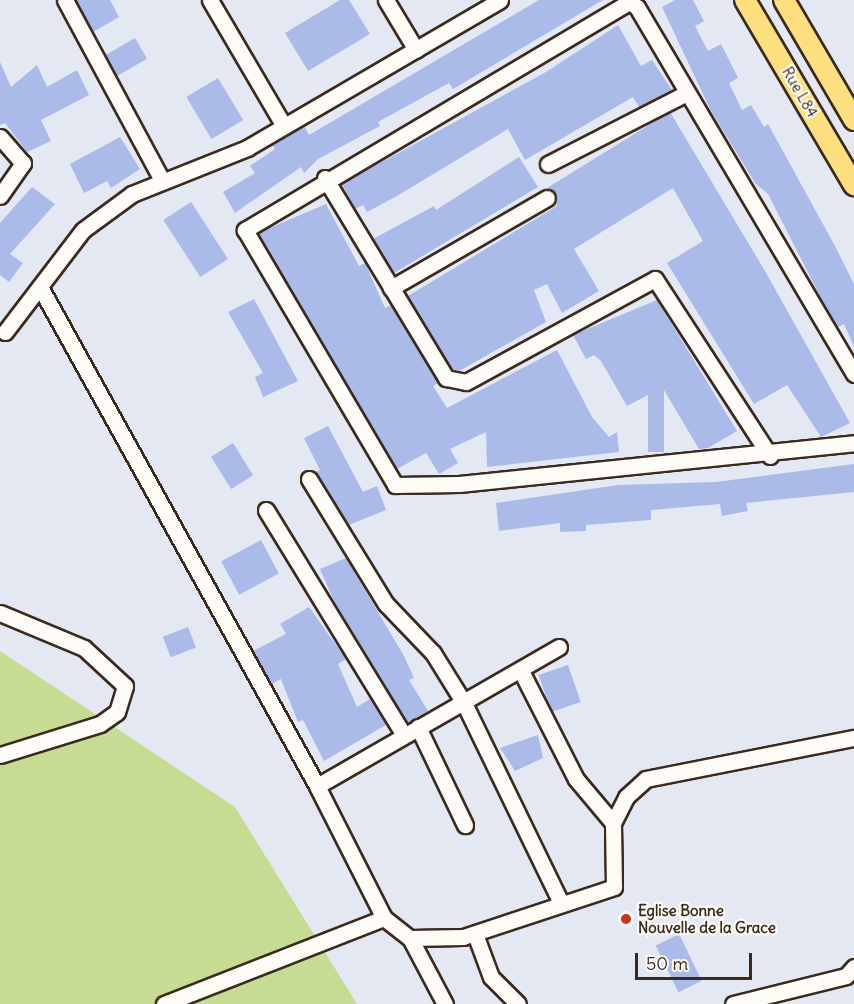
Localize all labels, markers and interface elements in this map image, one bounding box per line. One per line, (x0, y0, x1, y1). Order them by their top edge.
street label: Rue L84 (778, 64, 822, 120)
place label: Eglise Bonne Nouvelle de la Grace (638, 901, 776, 936)
marker: Eglise Bonne Nouvelle de la Grace (619, 912, 633, 926)
scale bar (638, 941, 755, 979)
text: 50 m (646, 952, 688, 975)

